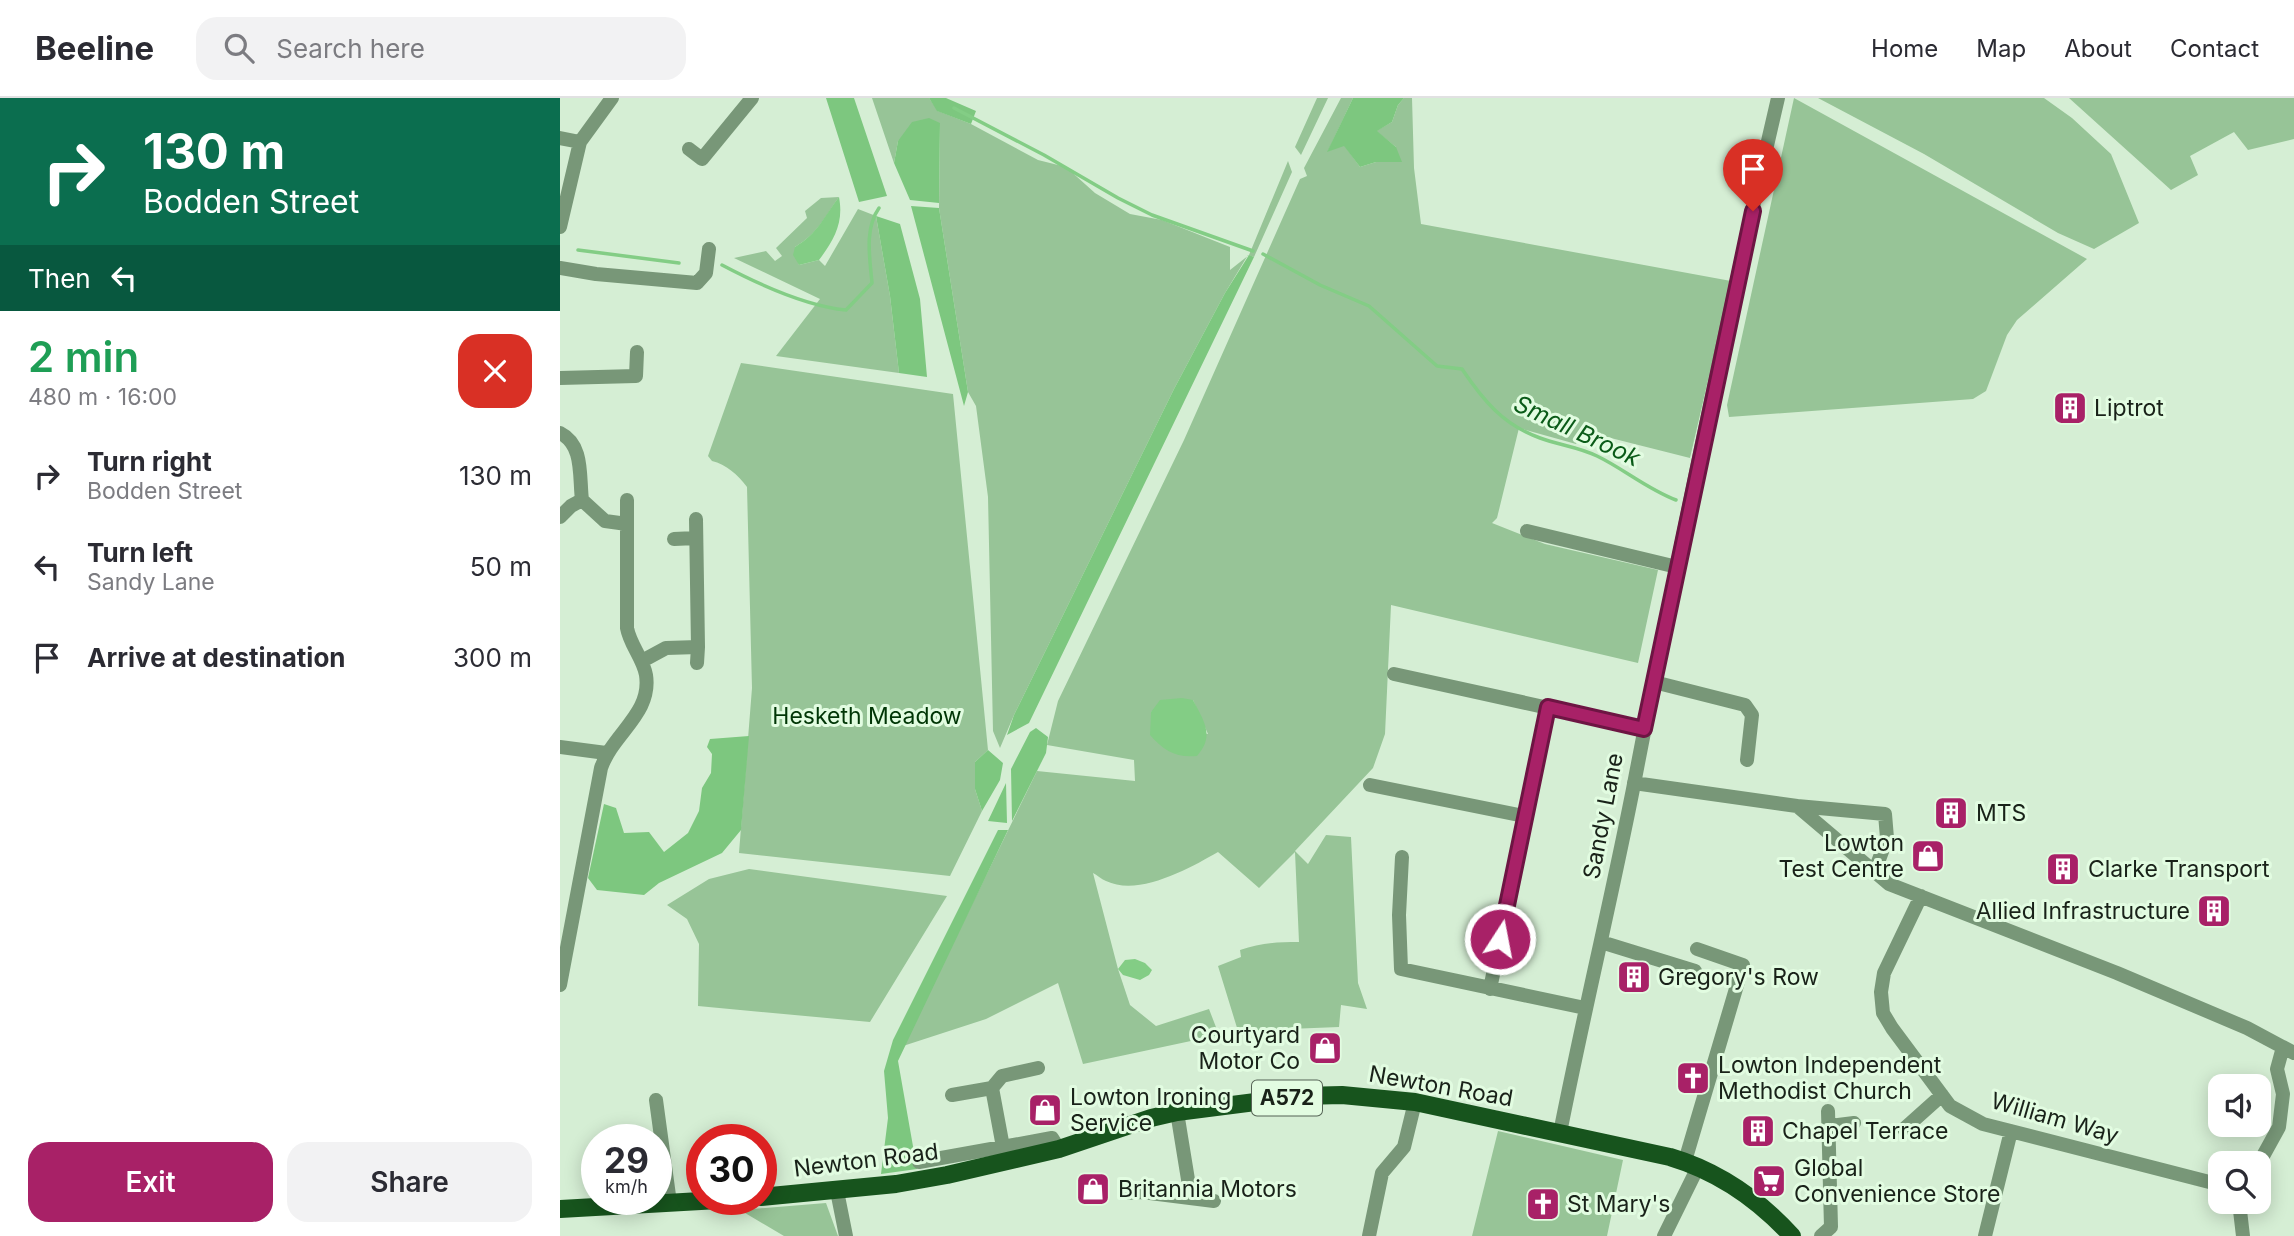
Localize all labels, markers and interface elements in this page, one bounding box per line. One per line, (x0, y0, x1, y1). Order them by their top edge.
search box (196, 17, 686, 80)
text: Beeline (35, 28, 154, 68)
icon: search (220, 29, 258, 67)
text: Search here (276, 33, 425, 64)
text: Home (1871, 34, 1938, 63)
text: Map (1976, 34, 2026, 63)
text: About (2064, 34, 2132, 63)
text: Contact (2170, 34, 2259, 63)
text: 130 m (143, 122, 285, 181)
icon: right (28, 126, 119, 217)
pin (1723, 139, 1783, 211)
icon: arrive (1734, 150, 1772, 188)
text: Bodden Street (143, 182, 359, 221)
icon: left (105, 259, 143, 297)
text: Then (28, 263, 91, 294)
text: 2 min (28, 331, 139, 382)
button: close (458, 334, 532, 408)
text: 480 m · 16:00 (28, 383, 177, 411)
water label: Small Brook (1510, 389, 1646, 473)
building icon: Liptrot (2051, 389, 2089, 427)
place label: Liptrot (2094, 394, 2164, 422)
text: Turn right (87, 446, 212, 477)
icon: right (28, 457, 66, 495)
text: 130 m (459, 460, 532, 491)
text: Bodden Street (87, 477, 242, 505)
text: Turn left (87, 537, 193, 568)
icon: left (28, 548, 66, 586)
text: 50 m (470, 551, 532, 582)
text: Sandy Lane (87, 568, 215, 596)
icon: arrive (28, 639, 66, 677)
text: Arrive at destination (87, 642, 346, 673)
text: 300 m (453, 642, 532, 673)
park label: Hesketh Meadow (772, 702, 962, 730)
street label: Sandy Lane (1577, 751, 1629, 881)
building icon: MTS (1932, 794, 1970, 832)
place label: MTS (1976, 799, 2026, 827)
place label: Lowton Test Centre (1778, 829, 1904, 883)
shop icon: Lowton Test Centre (1909, 837, 1947, 875)
building icon: Clarke Transport (2044, 850, 2082, 888)
place label: Clarke Transport (2088, 855, 2270, 883)
building icon: Allied Infrastructure (2195, 892, 2233, 930)
place label: Allied Infrastructure (1976, 897, 2190, 925)
position arrow (1463, 902, 1537, 976)
building icon: Gregory's Row (1615, 958, 1653, 996)
place label: Gregory's Row (1658, 963, 1819, 991)
place label: Courtyard Motor Co (1191, 1021, 1300, 1075)
shop icon: Courtyard Motor Co (1306, 1029, 1344, 1067)
place label: Lowton Independent Methodist Church (1718, 1051, 1942, 1105)
church icon: Lowton Independent Methodist Church (1674, 1059, 1712, 1097)
street label: Newton Road (1367, 1060, 1515, 1112)
map controls (2208, 1074, 2271, 1214)
button: sound (2208, 1074, 2271, 1137)
road number: A572 (1252, 1080, 1322, 1116)
place label: Lowton Ironing Service (1070, 1083, 1231, 1137)
street label: William Way (1988, 1086, 2122, 1150)
shop icon: Lowton Ironing Service (1026, 1091, 1064, 1129)
building icon: Chapel Terrace (1739, 1112, 1777, 1150)
place label: Chapel Terrace (1782, 1117, 1948, 1145)
speed limit sign: 30 (686, 1124, 777, 1215)
street label: Newton Road (792, 1137, 940, 1183)
text: 29 (604, 1139, 649, 1181)
button: Exit (28, 1142, 273, 1222)
button: Share (287, 1142, 532, 1222)
button: search (2208, 1151, 2271, 1214)
place label: Global Convenience Store (1794, 1154, 2000, 1208)
supermarket icon: Global Convenience Store (1750, 1162, 1788, 1200)
shop icon: Britannia Motors (1074, 1170, 1112, 1208)
place label: Britannia Motors (1118, 1175, 1297, 1203)
text: km/h (605, 1176, 648, 1197)
church icon: St Mary's (1524, 1185, 1562, 1223)
place label: St Mary's (1567, 1190, 1670, 1218)

